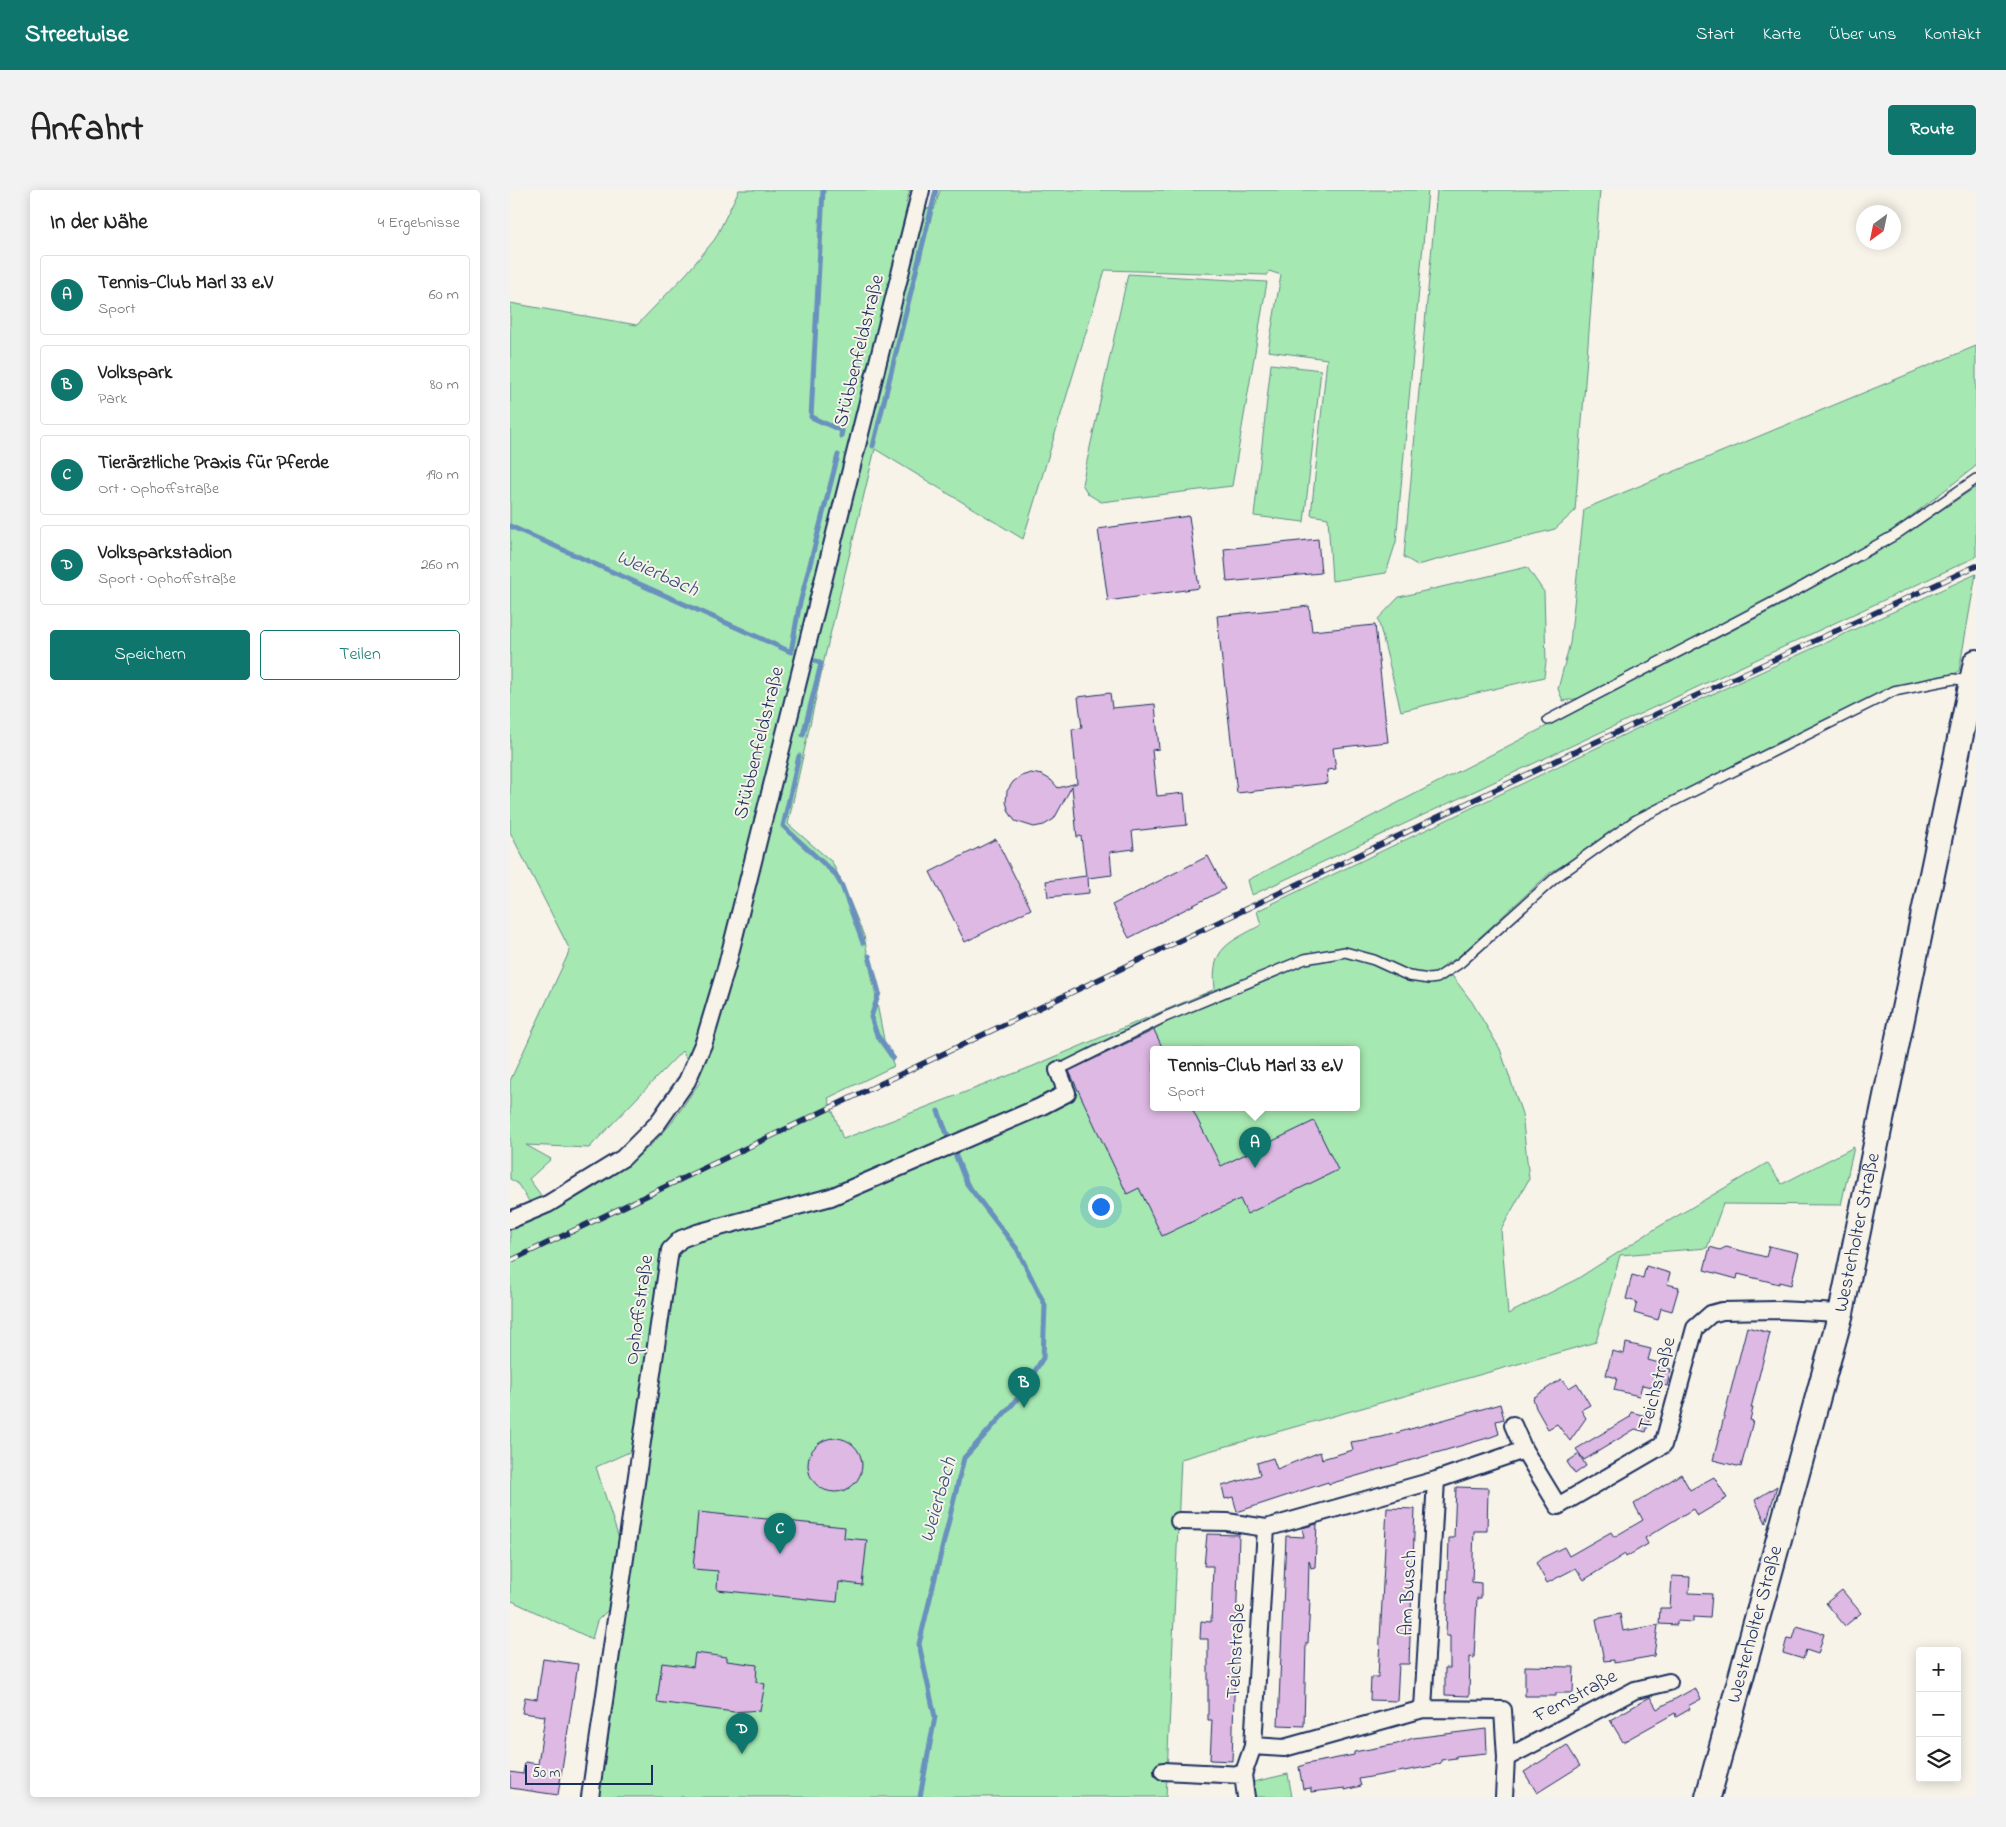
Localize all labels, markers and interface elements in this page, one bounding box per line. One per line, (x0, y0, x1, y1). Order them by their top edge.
text: Streetwise (25, 18, 129, 53)
text: Start (1696, 22, 1735, 48)
text: Karte (1763, 22, 1801, 48)
text: Über uns (1829, 22, 1896, 48)
text: Kontakt (1924, 22, 1981, 48)
text: Anfahrt (30, 105, 143, 156)
button: Route (1888, 105, 1976, 155)
north arrow (1856, 205, 1901, 250)
text: In der Nähe (50, 208, 148, 238)
text: 4 Ergebnisse (378, 211, 460, 235)
text: Tennis-Club Marl 33 e.V (98, 270, 273, 297)
street label: Stübbenfeldstraße (827, 272, 893, 430)
text: A (62, 283, 72, 307)
text: 60 m (429, 283, 459, 307)
text: Sport (98, 297, 136, 321)
text: Volkspark (98, 360, 172, 387)
text: B (62, 373, 72, 397)
text: 80 m (430, 373, 459, 397)
text: Park (98, 387, 127, 411)
text: Tierärztliche Praxis für Pferde (98, 450, 329, 477)
text: C (63, 463, 71, 487)
text: 190 m (426, 463, 459, 487)
text: Ort · Ophoffstraße (98, 477, 219, 501)
text: Volksparkstadion (98, 540, 232, 567)
water label: Weierbach (611, 543, 704, 606)
text: D (61, 553, 73, 577)
text: 260 m (421, 553, 459, 577)
text: Sport · Ophoffstraße (98, 567, 236, 591)
button: Speichern (50, 630, 250, 680)
button: Teilen (260, 630, 460, 680)
street label: Stübbenfeldstraße (727, 664, 793, 822)
popup (1150, 1046, 1360, 1111)
text: Tennis-Club Marl 33 e.V (1168, 1053, 1342, 1080)
text: Sport (1168, 1080, 1205, 1104)
pin: A (1239, 1127, 1271, 1168)
street label: Westerholter Straße (1827, 1150, 1888, 1315)
your location (1088, 1194, 1114, 1220)
street label: Ophoffstraße (618, 1253, 662, 1367)
street label: Teichstraße (1632, 1334, 1684, 1434)
pin: B (1008, 1367, 1040, 1408)
water label: Weierbach (913, 1453, 966, 1546)
pin: C (764, 1513, 796, 1554)
street label: Westerholter Straße (1720, 1542, 1791, 1706)
street label: Am Busch (1392, 1549, 1426, 1637)
street label: Teichstraße (1220, 1602, 1254, 1700)
map controls (1916, 1647, 1961, 1782)
button: + (1916, 1647, 1961, 1692)
street label: Femstraße (1528, 1663, 1623, 1732)
button: − (1916, 1692, 1961, 1737)
pin: D (726, 1713, 758, 1754)
button: layers (1916, 1737, 1961, 1782)
scale bar (525, 1762, 652, 1785)
text: 50 m (532, 1763, 560, 1784)

